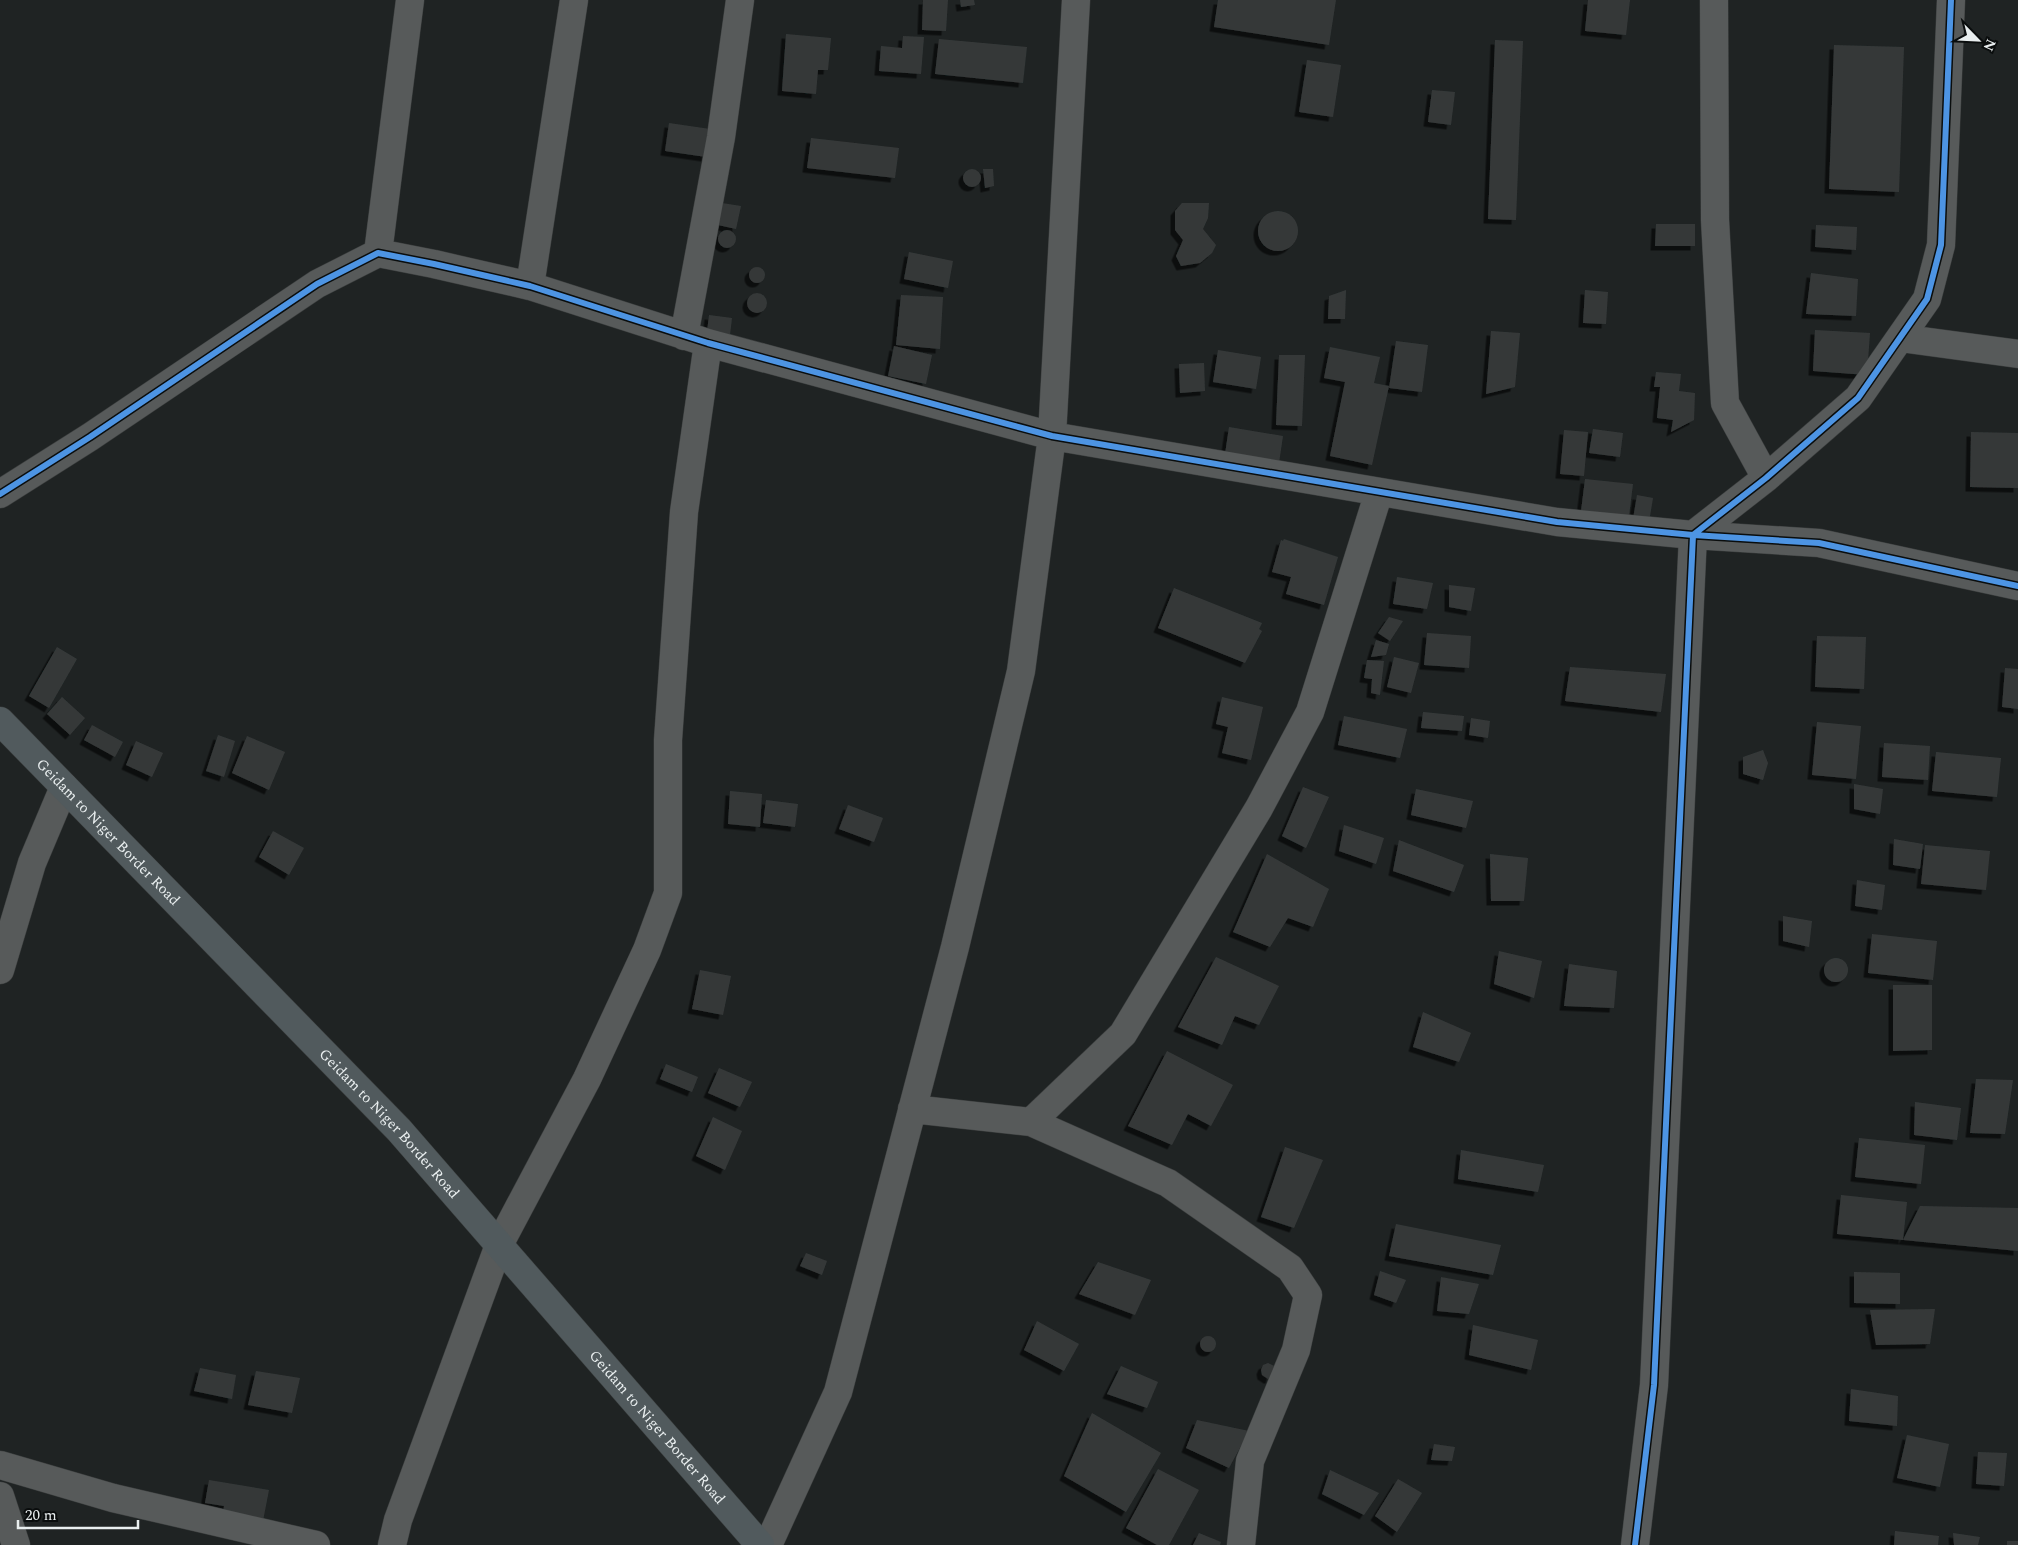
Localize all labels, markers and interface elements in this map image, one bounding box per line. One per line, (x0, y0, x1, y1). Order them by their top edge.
north arrow (1953, 15, 2003, 65)
text: N (1978, 36, 2001, 55)
street label: Geidam to Niger Border Road (30, 753, 185, 911)
street label: Geidam to Niger Border Road (313, 1043, 465, 1204)
street label: Geidam to Niger Border Road (583, 1345, 731, 1510)
scale bar (18, 1498, 138, 1530)
text: 20 m (25, 1504, 57, 1527)

